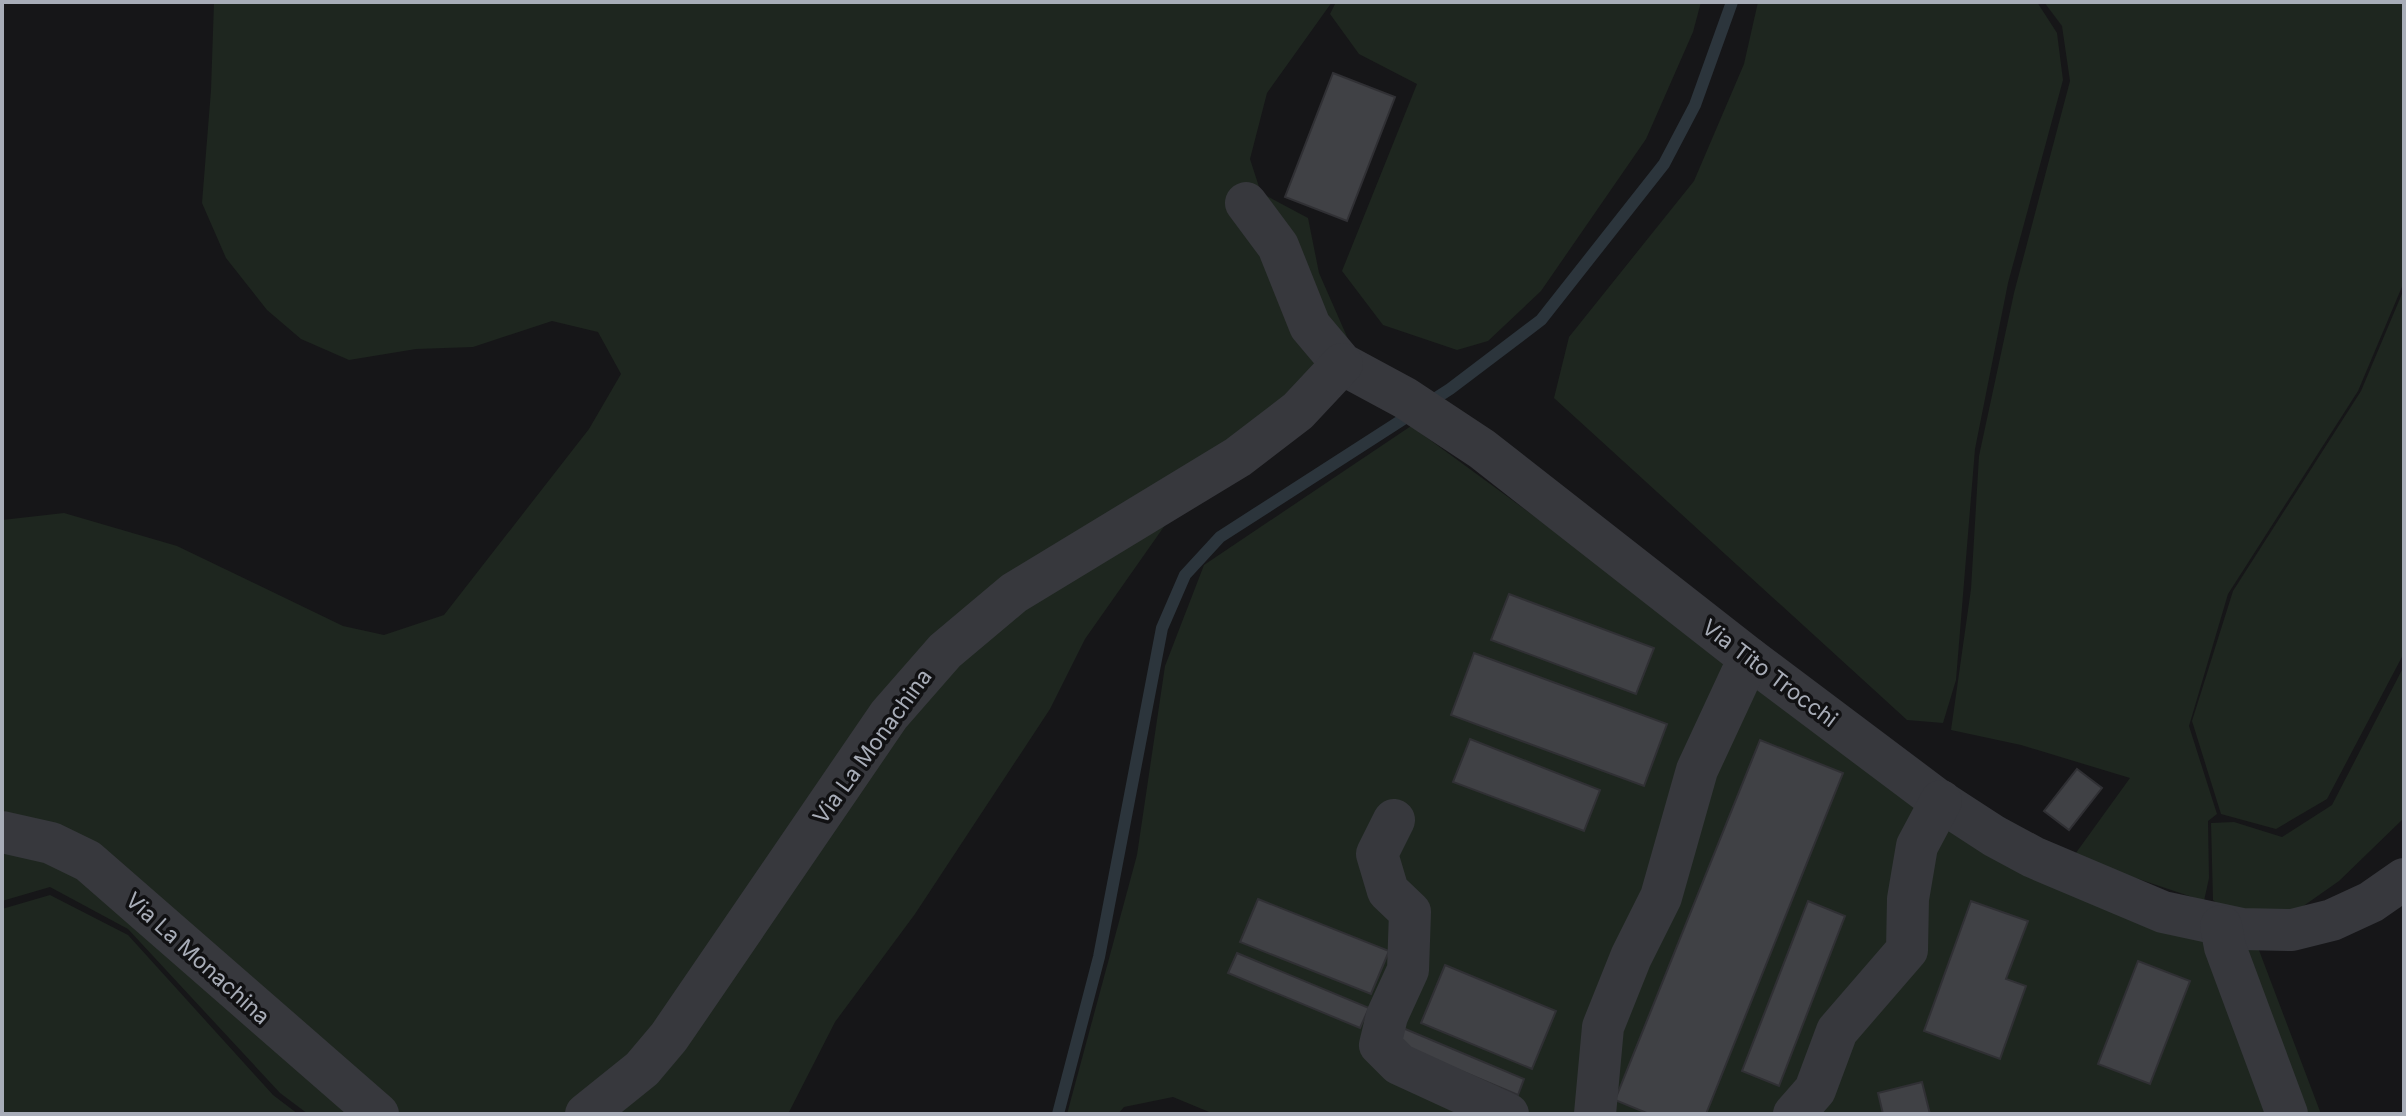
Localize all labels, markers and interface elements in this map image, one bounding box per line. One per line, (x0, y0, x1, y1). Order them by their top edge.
street label: Via Tito Trocchi (1697, 614, 1843, 732)
street label: Via La Monachina (807, 664, 937, 828)
street label: Via La Monachina (121, 887, 275, 1029)

